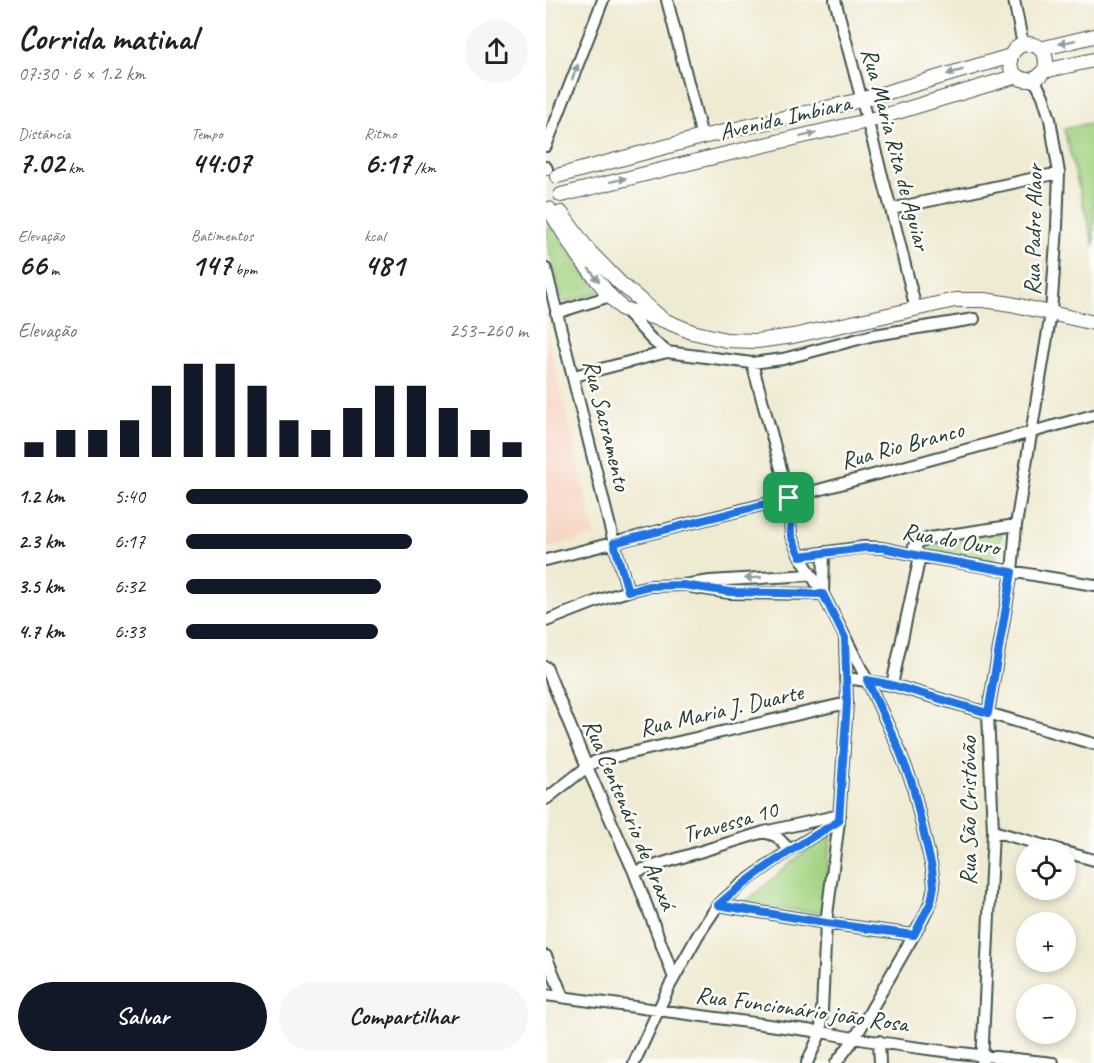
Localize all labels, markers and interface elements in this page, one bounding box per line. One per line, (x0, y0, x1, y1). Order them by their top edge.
text: Corrida matinal (18, 17, 197, 59)
button: share (465, 20, 528, 83)
one-way arrow (1058, 38, 1076, 48)
street label: Rua Maria Rita de Aguiar (855, 45, 938, 256)
text: 07:30 · 6 × 1.2 km (18, 61, 145, 86)
one-way arrow (571, 63, 580, 81)
one-way arrow (946, 68, 964, 77)
street label: Avenida Imbiara (716, 87, 856, 147)
text: Distância (18, 124, 70, 144)
text: Tempo (191, 124, 223, 144)
text: Ritmo (364, 124, 396, 144)
one-way arrow (799, 129, 817, 139)
text: 7.02 (18, 144, 64, 182)
text: 44:07 (191, 144, 251, 182)
text: 6:17 (364, 144, 411, 182)
text: km (64, 158, 84, 178)
text: /km (411, 158, 436, 178)
street label: Rua Padre Alaor (1017, 162, 1049, 296)
one-way arrow (609, 175, 627, 185)
text: Elevação (18, 226, 64, 246)
text: Batimentos (191, 226, 253, 246)
text: kcal (364, 226, 385, 246)
text: 66 (18, 246, 46, 284)
text: 147 (191, 246, 231, 284)
text: 481 (364, 246, 405, 284)
text: m (46, 260, 59, 280)
text: bpm (231, 260, 257, 280)
one-way arrow (587, 267, 600, 283)
text: Elevação (18, 318, 76, 343)
text: 253–260 m (449, 318, 528, 343)
street label: Rua Sacramento (576, 356, 638, 495)
street label: Rua Rio Branco (837, 414, 968, 476)
pin (763, 472, 814, 523)
icon: arrive (772, 481, 805, 514)
text: 1.2 km (18, 484, 65, 509)
text: 5:40 (114, 484, 145, 509)
street label: Rua do Ouro (900, 516, 1004, 563)
text: 2.3 km (18, 529, 65, 554)
text: 6:17 (114, 529, 145, 554)
text: 3.5 km (18, 574, 64, 599)
text: 6:32 (114, 574, 145, 599)
one-way arrow (743, 574, 762, 583)
text: 4.7 km (18, 619, 64, 644)
text: 6:33 (114, 619, 145, 644)
street label: Rua Maria J. Duarte (636, 676, 808, 743)
street label: Rua Centenário de Araxá (576, 714, 685, 916)
street label: Rua São Cristóvão (953, 735, 983, 885)
street label: Travessa 10 (679, 794, 783, 850)
map controls (1016, 840, 1076, 1044)
button: locate (1016, 840, 1076, 900)
button: + (1016, 912, 1076, 972)
street label: Rua Funcionário joão Rosa (694, 979, 912, 1039)
button: Salvar (18, 982, 267, 1051)
button: Compartilhar (279, 982, 528, 1051)
button: − (1016, 984, 1076, 1044)

